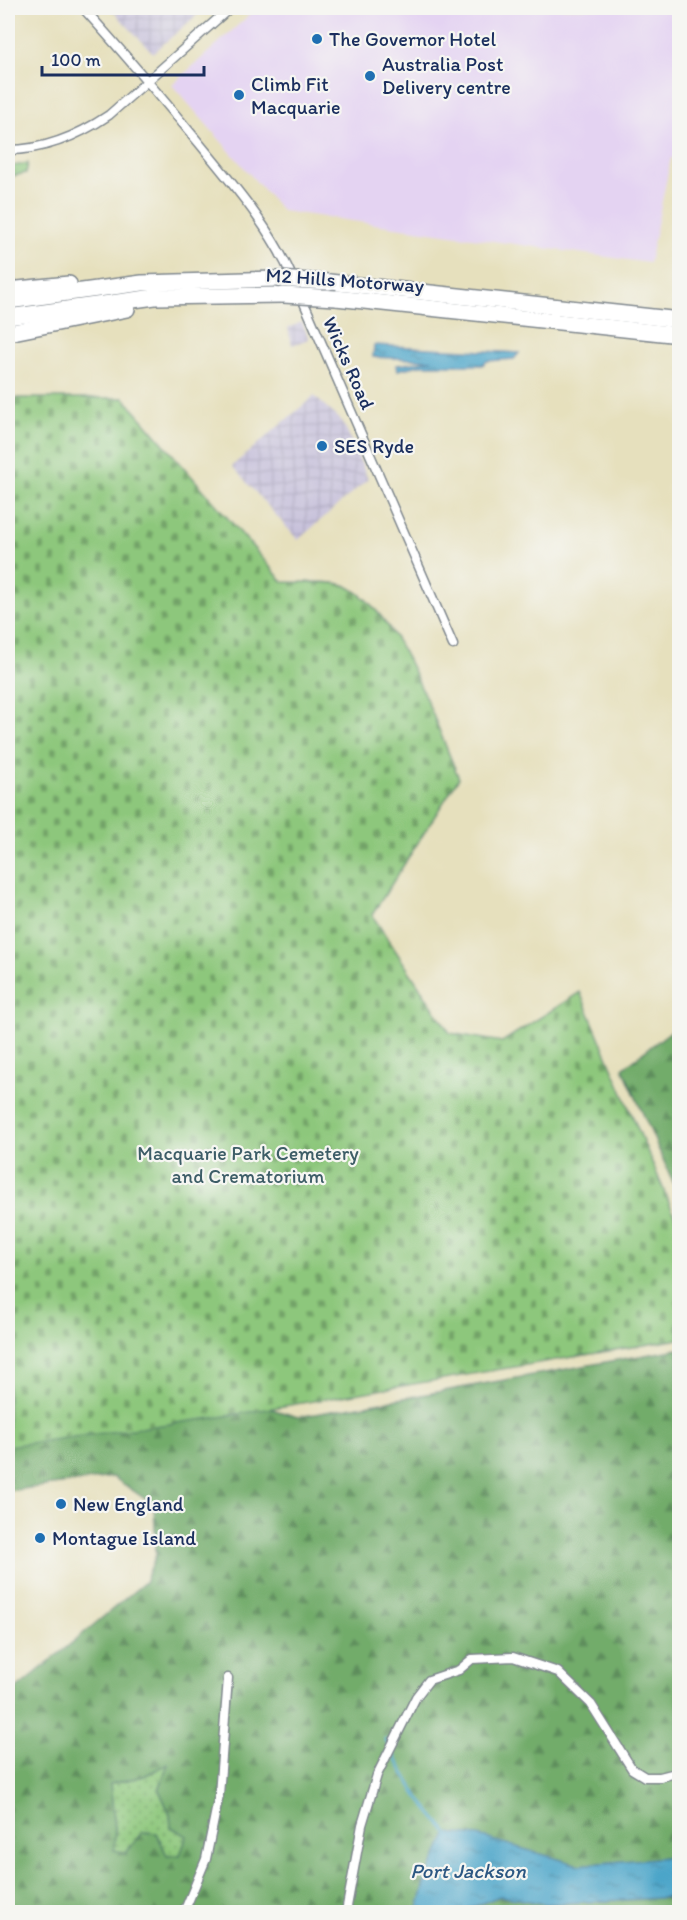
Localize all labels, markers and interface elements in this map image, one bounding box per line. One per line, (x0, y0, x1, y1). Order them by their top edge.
place label: The Governor Hotel (329, 27, 496, 51)
marker: The Governor Hotel (310, 32, 324, 46)
scale bar (42, 39, 204, 77)
text: 100 m (51, 49, 101, 71)
place label: Australia Post Delivery centre (382, 52, 511, 99)
marker: Australia Post Delivery centre (363, 69, 377, 83)
place label: Climb Fit Macquarie (251, 72, 341, 119)
marker: Climb Fit Macquarie (232, 88, 246, 102)
street label: M2 Hills Motorway (265, 262, 426, 298)
street label: Wicks Road (318, 313, 380, 413)
place label: SES Ryde (334, 434, 414, 458)
marker: SES Ryde (315, 439, 329, 453)
park label: Macquarie Park Cemetery and Crematorium (137, 1141, 359, 1188)
place label: New England (73, 1492, 184, 1516)
marker: New England (54, 1497, 68, 1511)
place label: Montague Island (52, 1526, 196, 1550)
marker: Montague Island (33, 1531, 47, 1545)
water label: Port Jackson (410, 1858, 527, 1883)

